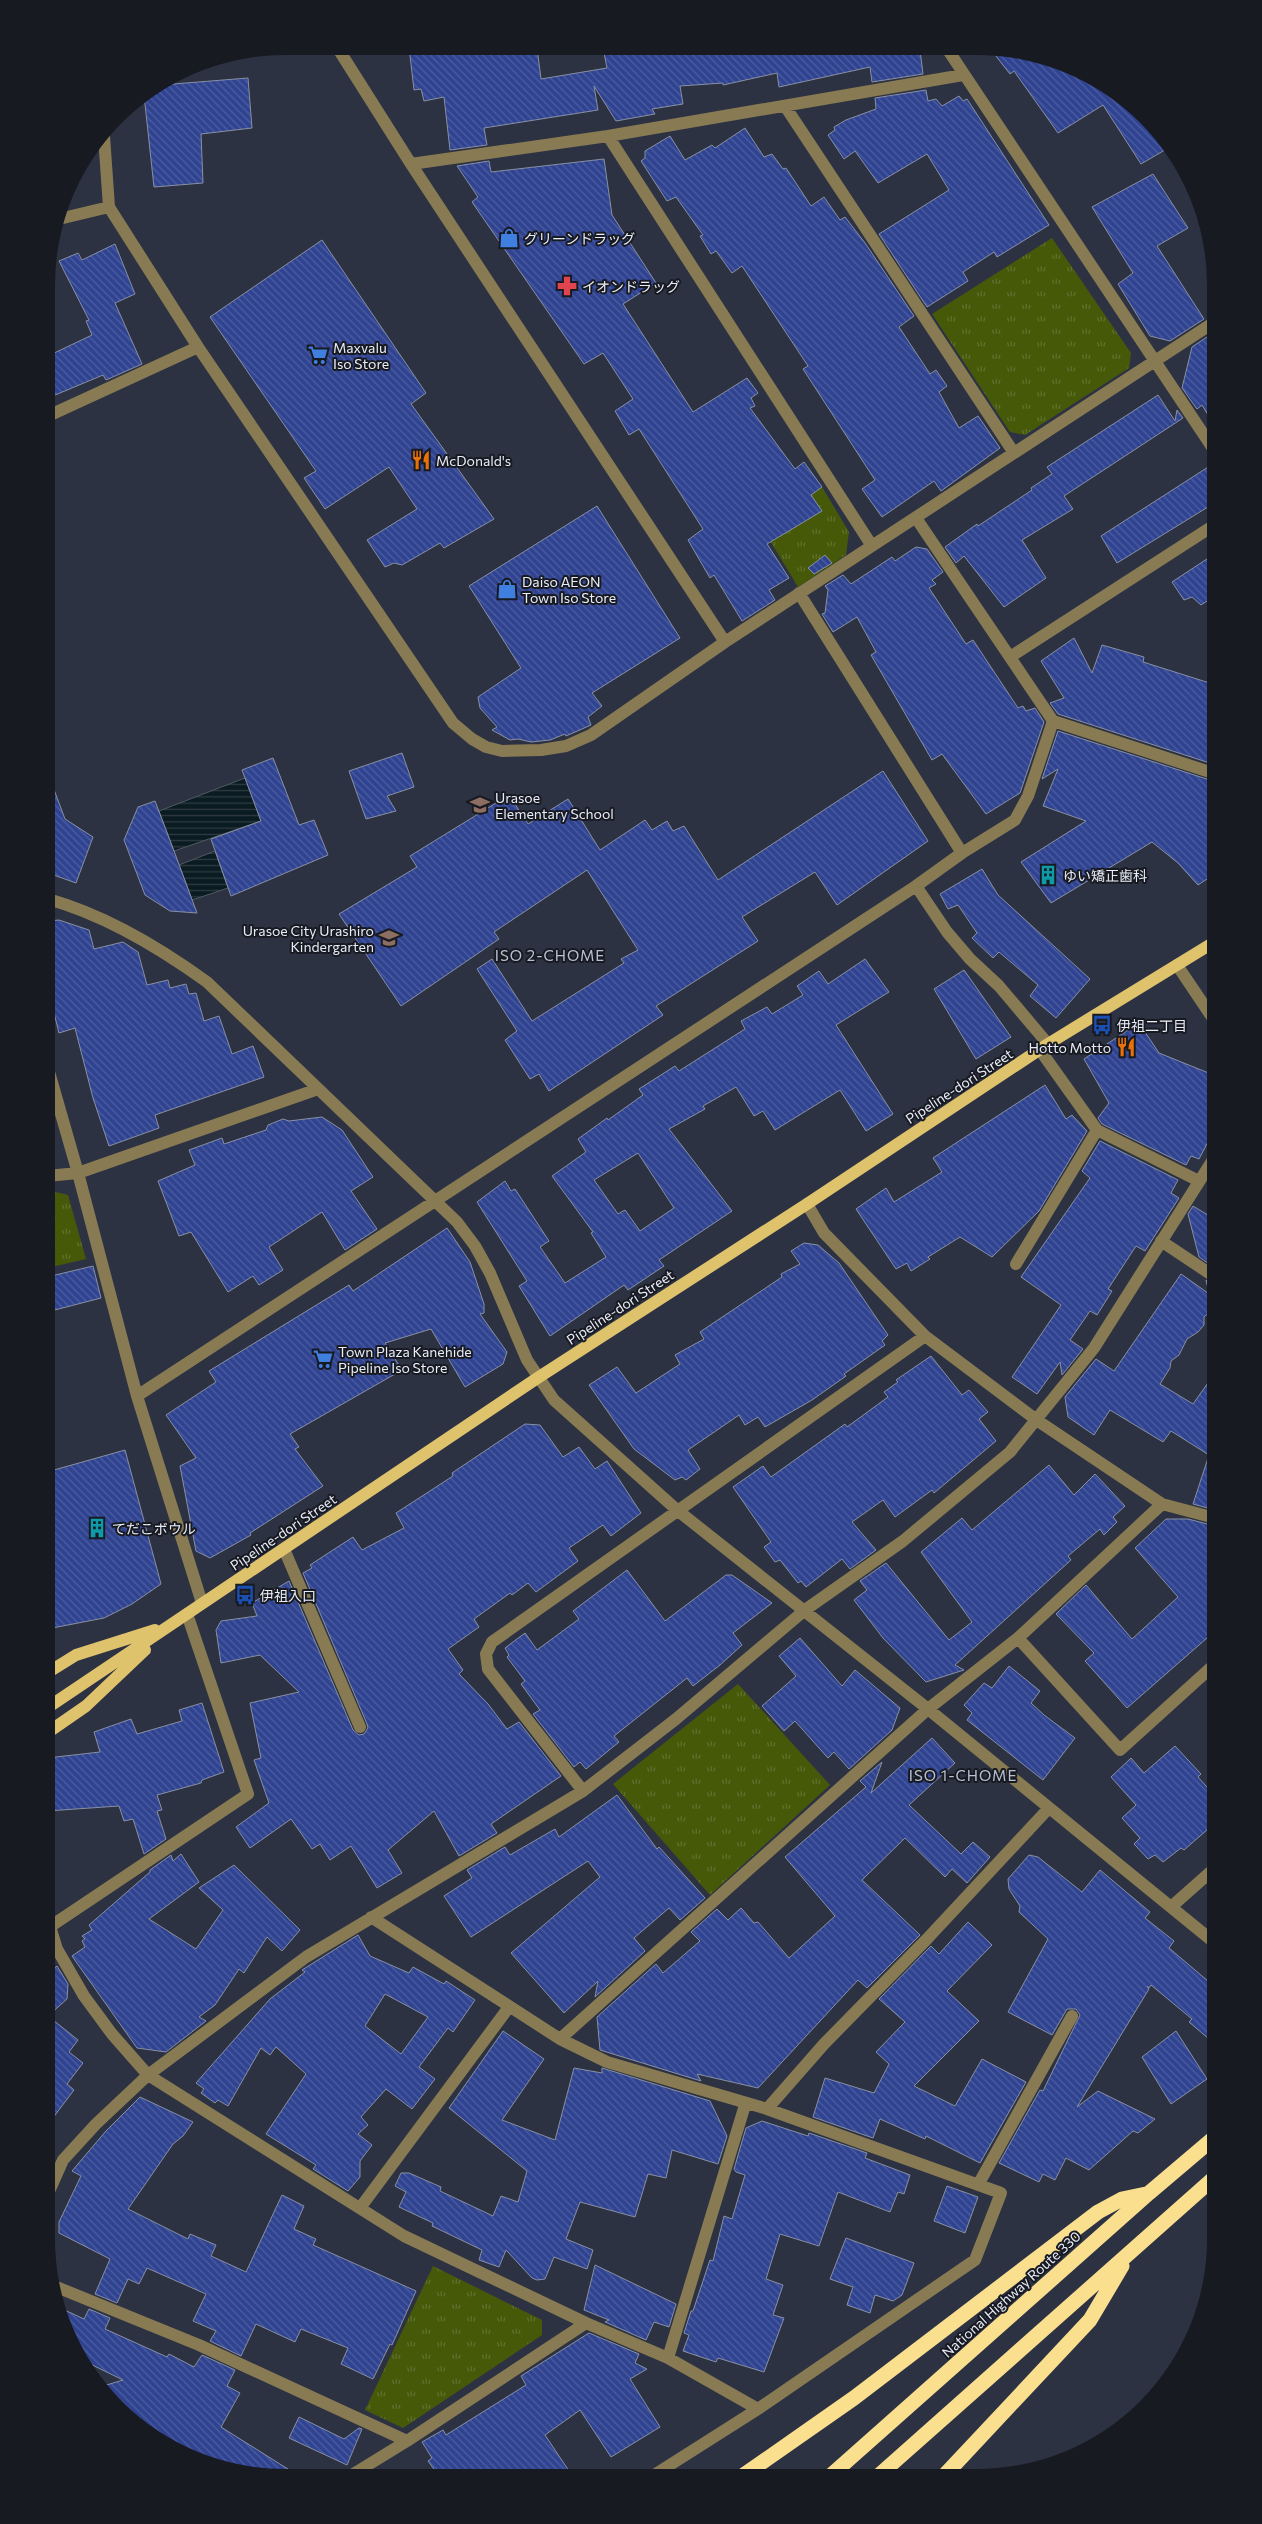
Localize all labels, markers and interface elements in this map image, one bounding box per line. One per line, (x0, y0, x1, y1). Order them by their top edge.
shop icon: グリーンドラッグ (498, 227, 520, 249)
place label: グリーンドラッグ (524, 230, 635, 247)
pharmacy icon: イオンドラッグ (556, 275, 578, 297)
place label: イオンドラッグ (582, 278, 680, 295)
place label: Maxvalu Iso Store (333, 339, 389, 372)
supermarket icon: Maxvalu Iso Store (307, 344, 329, 366)
restaurant icon: McDonald's (410, 449, 432, 471)
place label: McDonald's (436, 452, 511, 469)
place label: Daiso AEON Town Iso Store (522, 573, 616, 606)
shop icon: Daiso AEON Town Iso Store (496, 578, 518, 600)
place label: Urasoe Elementary School (495, 789, 614, 822)
school or university icon: Urasoe Elementary School (469, 794, 491, 816)
building icon: ゆい矯正歯科 (1037, 864, 1059, 886)
place label: ゆい矯正歯科 (1063, 867, 1147, 884)
place label: Urasoe City Urashiro Kindergarten (243, 922, 374, 955)
school or university icon: Urasoe City Urashiro Kindergarten (378, 927, 400, 949)
district label: ISO 2-CHOME (495, 946, 605, 964)
bus stop icon: 伊祖二丁目 (1091, 1014, 1113, 1036)
place label: 伊祖二丁目 (1117, 1017, 1187, 1034)
restaurant icon: Hotto Motto (1115, 1036, 1137, 1058)
place label: Hotto Motto (1028, 1039, 1111, 1056)
street label: Pipeline-dori Street (902, 1045, 1016, 1127)
street label: Pipeline-dori Street (563, 1266, 677, 1348)
place label: Town Plaza Kanehide Pipeline Iso Store (338, 1343, 472, 1376)
supermarket icon: Town Plaza Kanehide Pipeline Iso Store (312, 1348, 334, 1370)
street label: Pipeline-dori Street (227, 1490, 340, 1574)
building icon: てだこボウル (86, 1517, 108, 1539)
place label: てだこボウル (112, 1520, 196, 1537)
bus stop icon: 伊祖入口 (234, 1584, 256, 1606)
place label: 伊祖入口 (260, 1587, 316, 1604)
district label: ISO 1-CHOME (909, 1766, 1017, 1784)
street label: National Highway Route 330 (938, 2227, 1084, 2361)

